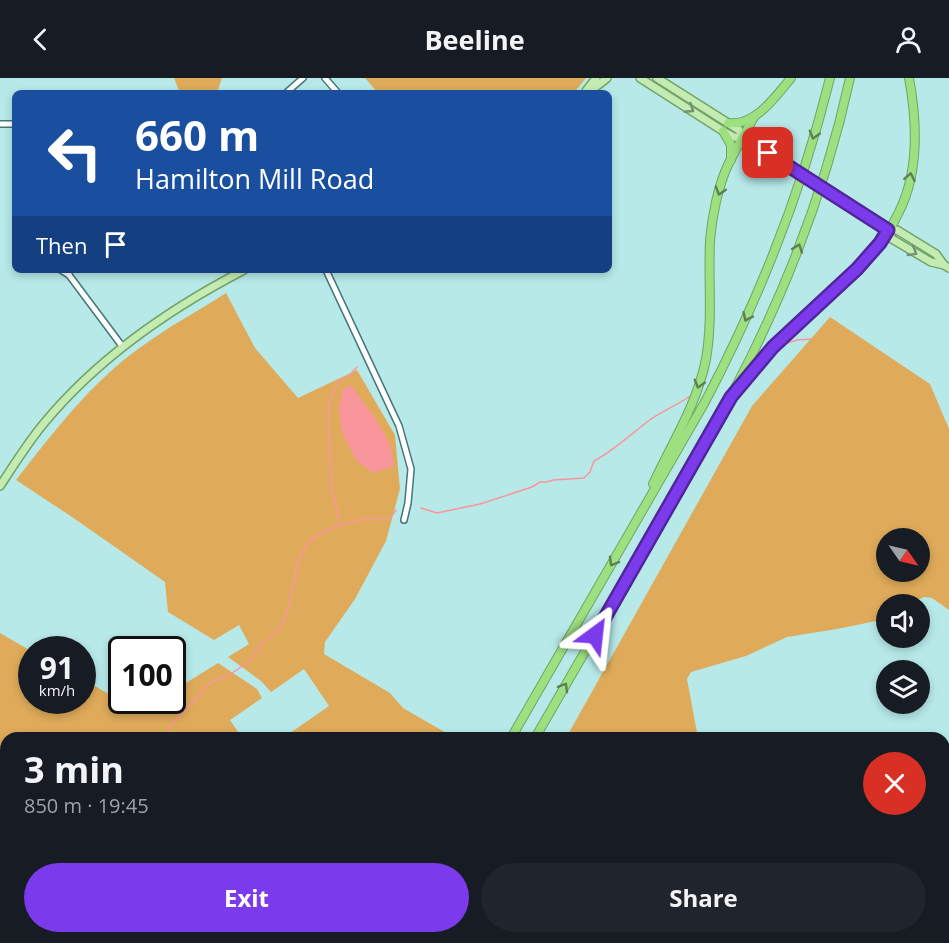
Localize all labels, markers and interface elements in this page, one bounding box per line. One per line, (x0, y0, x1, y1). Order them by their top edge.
text: Beeline (424, 21, 525, 58)
icon: back (24, 23, 57, 56)
icon: person (892, 23, 925, 56)
one-way arrow (684, 102, 694, 114)
text: 660 m (135, 106, 259, 163)
icon: left (36, 114, 114, 192)
pin (742, 127, 793, 178)
one-way arrow (809, 129, 822, 139)
icon: arrive (751, 136, 784, 169)
text: Hamilton Mill Road (135, 160, 374, 197)
one-way arrow (903, 172, 916, 182)
one-way arrow (715, 185, 727, 196)
icon: arrive (99, 228, 132, 261)
text: Then (36, 230, 87, 260)
one-way arrow (791, 243, 803, 254)
one-way arrow (907, 244, 917, 256)
one-way arrow (742, 311, 754, 322)
one-way arrow (694, 378, 706, 389)
north arrow (876, 528, 930, 582)
map controls (876, 528, 930, 714)
one-way arrow (609, 556, 620, 566)
button: sound (876, 594, 930, 648)
position arrow (563, 603, 627, 667)
speed limit sign: 100 (108, 636, 186, 714)
text: 91 (40, 647, 74, 688)
button: layers (876, 660, 930, 714)
text: km/h (39, 680, 75, 700)
one-way arrow (557, 683, 569, 693)
text: 3 min (24, 745, 124, 794)
button: close (863, 752, 926, 815)
text: 850 m · 19:45 (24, 792, 149, 819)
button: Exit (24, 863, 469, 932)
button: Share (481, 863, 926, 932)

